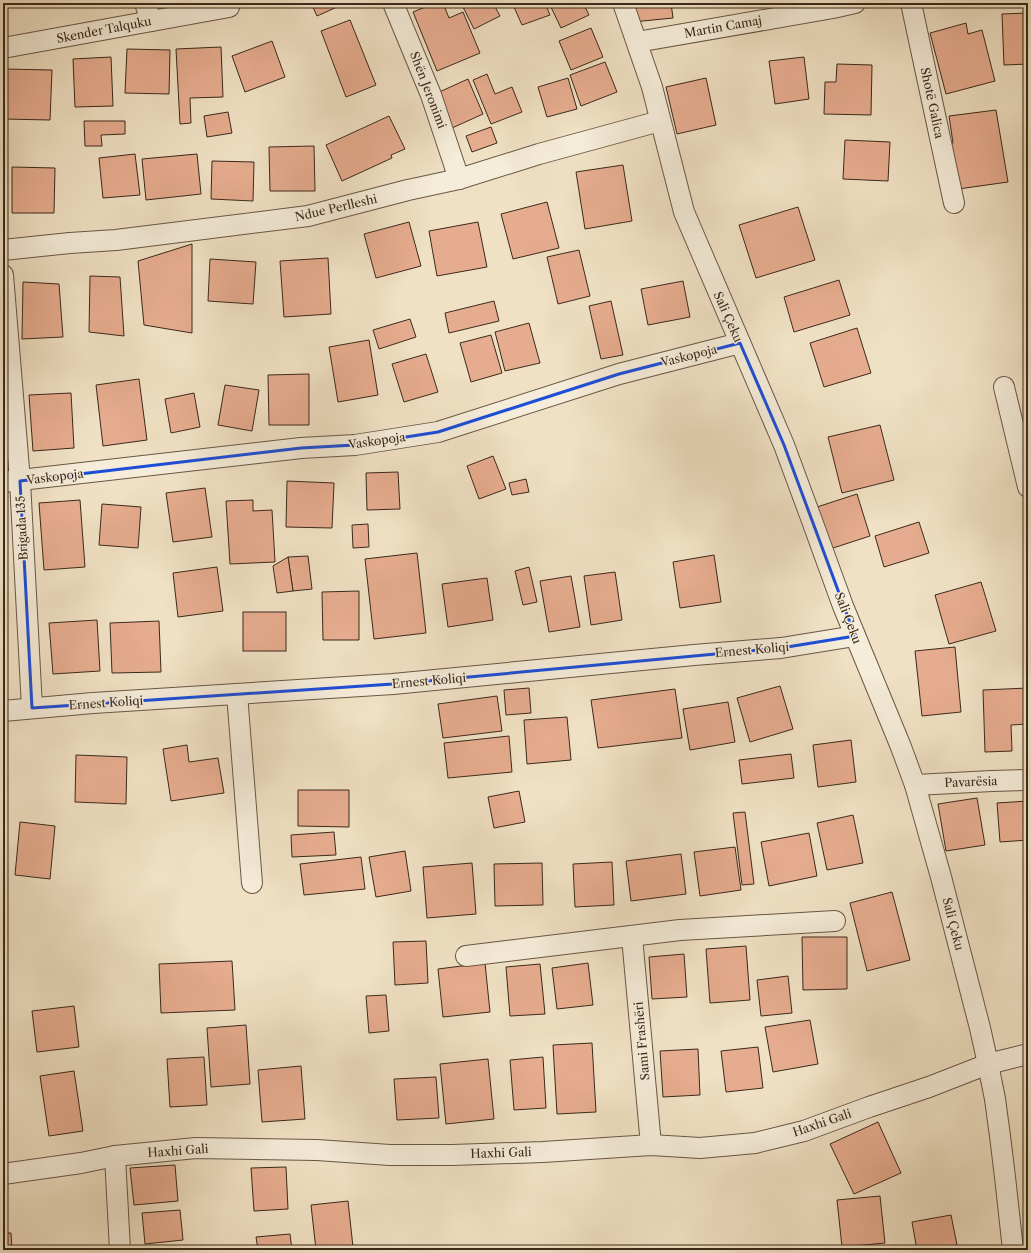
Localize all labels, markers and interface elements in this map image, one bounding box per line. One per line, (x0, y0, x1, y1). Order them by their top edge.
street label: Martin Camaj (683, 12, 763, 41)
street label: Skender Talquku (55, 13, 153, 46)
street label: Shën Jeronimi (407, 49, 450, 131)
street label: Shotë Galica (918, 66, 947, 140)
street label: Ndue Perlleshi (293, 191, 379, 224)
street label: Sali Çeku (711, 289, 747, 345)
street label: Vaskopoja (658, 341, 719, 370)
street label: Vaskopoja (346, 429, 407, 452)
street label: Vaskopoja (25, 465, 85, 488)
street label: Brigada 135 (12, 495, 31, 561)
street label: Sali Çeku (832, 590, 865, 646)
street label: Ernest Koliqi (714, 639, 790, 660)
street label: Ernest Koliqi (391, 670, 467, 691)
street label: Ernest Koliqi (68, 692, 144, 713)
street label: Pavarësia (944, 773, 998, 790)
street label: Sali Çeku (940, 896, 967, 953)
street label: Sami Frashëri (631, 1001, 652, 1081)
street label: Haxhi Gali (791, 1105, 853, 1140)
street label: Haxhi Gali (147, 1141, 209, 1160)
street label: Haxhi Gali (470, 1144, 532, 1161)

